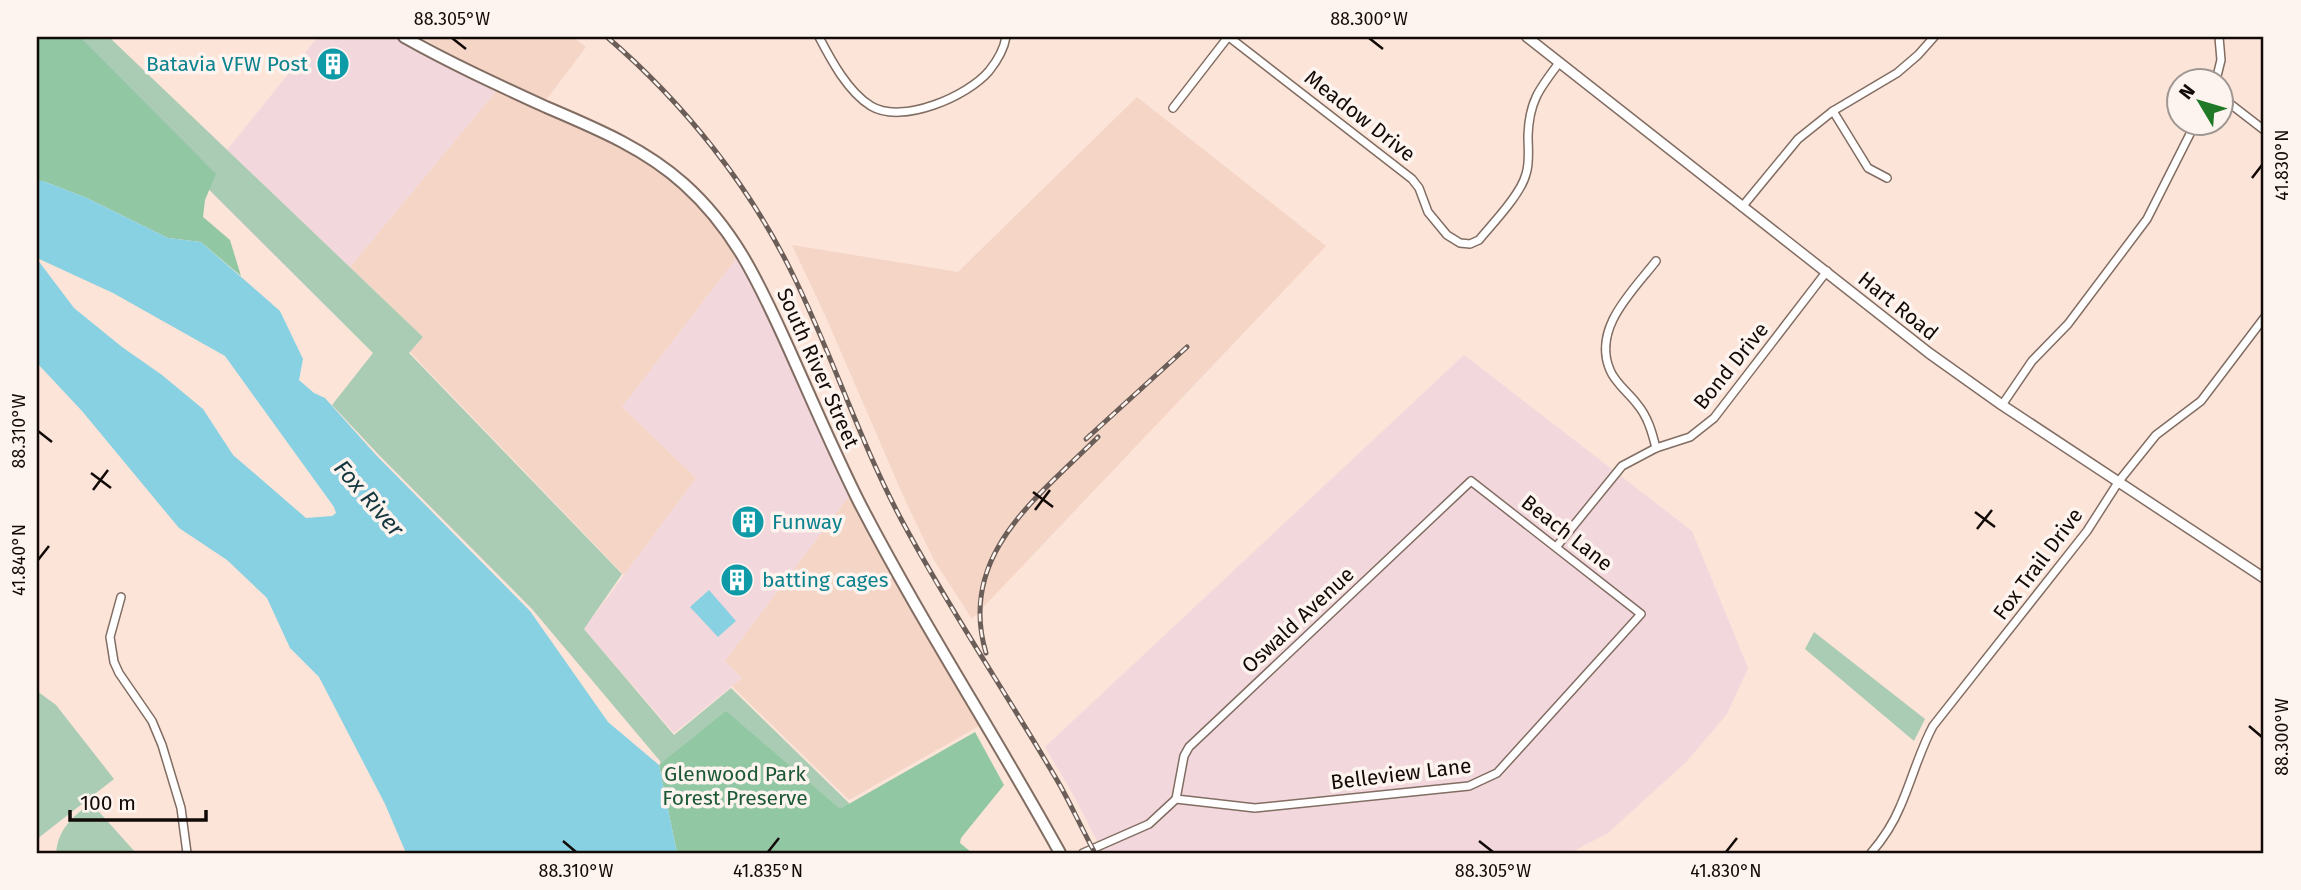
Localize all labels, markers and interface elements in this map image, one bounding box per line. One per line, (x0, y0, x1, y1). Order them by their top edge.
text: 88.305°W (414, 8, 490, 30)
text: 88.300°W (1330, 8, 1408, 30)
building icon: Batavia VFW Post (314, 45, 352, 83)
place label: Batavia VFW Post (146, 51, 308, 77)
street label: Meadow Drive (1299, 65, 1421, 167)
north arrow (2164, 66, 2234, 136)
text: N (2174, 80, 2200, 104)
text: 41.830°N (2271, 129, 2293, 201)
street label: Hart Road (1853, 266, 1943, 346)
street label: South River Street (771, 284, 865, 452)
street label: Bond Drive (1688, 317, 1774, 415)
text: 88.310°W (8, 393, 30, 468)
water label: Fox River (328, 454, 411, 543)
street label: Beach Lane (1516, 489, 1618, 577)
building icon: Funway (729, 503, 767, 541)
street label: Fox Trail Drive (1988, 503, 2088, 625)
place label: Funway (772, 509, 843, 535)
text: 41.840°N (8, 524, 30, 596)
building icon: batting cages (718, 561, 756, 599)
street label: Oswald Avenue (1236, 561, 1360, 679)
place label: batting cages (762, 567, 889, 593)
text: 88.300°W (2271, 698, 2293, 776)
street label: Belleview Lane (1329, 752, 1473, 796)
park label: Glenwood Park Forest Preserve (662, 761, 808, 811)
scale bar (70, 778, 206, 822)
text: 100 m (80, 790, 136, 816)
text: 88.310°W (539, 860, 614, 882)
text: 41.835°N (733, 860, 803, 882)
text: 88.305°W (1455, 860, 1531, 882)
text: 41.830°N (1690, 860, 1762, 882)

